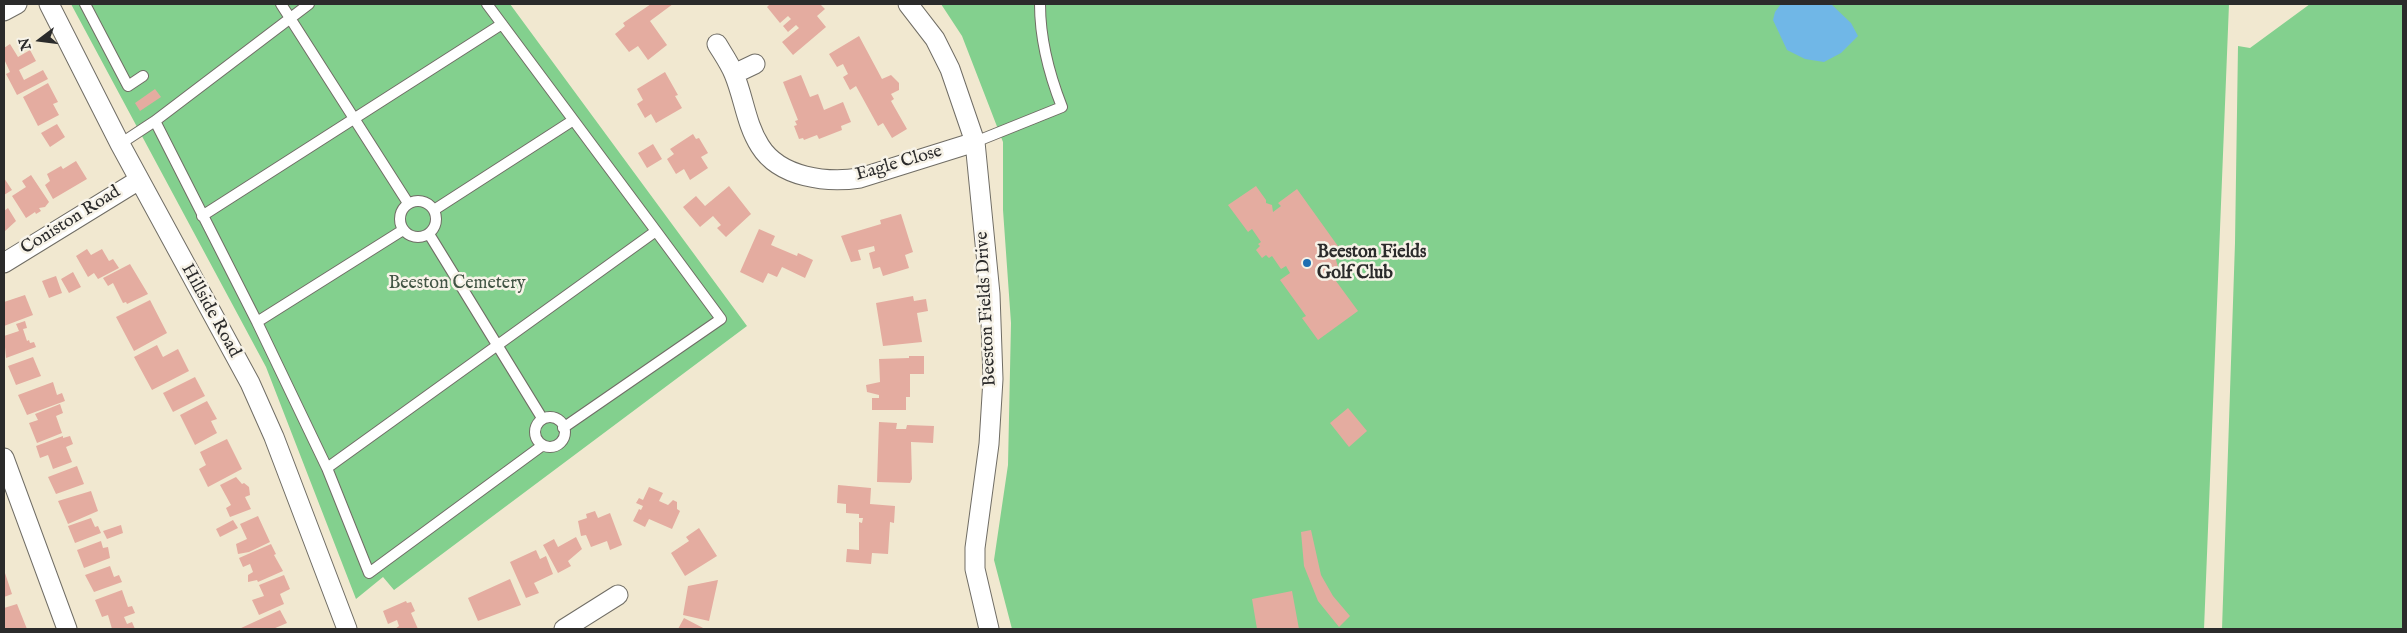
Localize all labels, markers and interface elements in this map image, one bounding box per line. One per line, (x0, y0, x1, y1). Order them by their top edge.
north arrow (15, 15, 65, 65)
text: N (15, 36, 36, 52)
street label: Eagle Close (853, 141, 945, 187)
street label: Coniston Road (17, 182, 125, 260)
street label: Beeston Fields Drive (972, 231, 1002, 387)
place label: Beeston Fields Golf Club (1317, 242, 1426, 284)
marker: Beeston Fields Golf Club (1301, 257, 1313, 269)
street label: Hillside Road (175, 260, 245, 362)
park label: Beeston Cemetery (388, 273, 526, 295)

